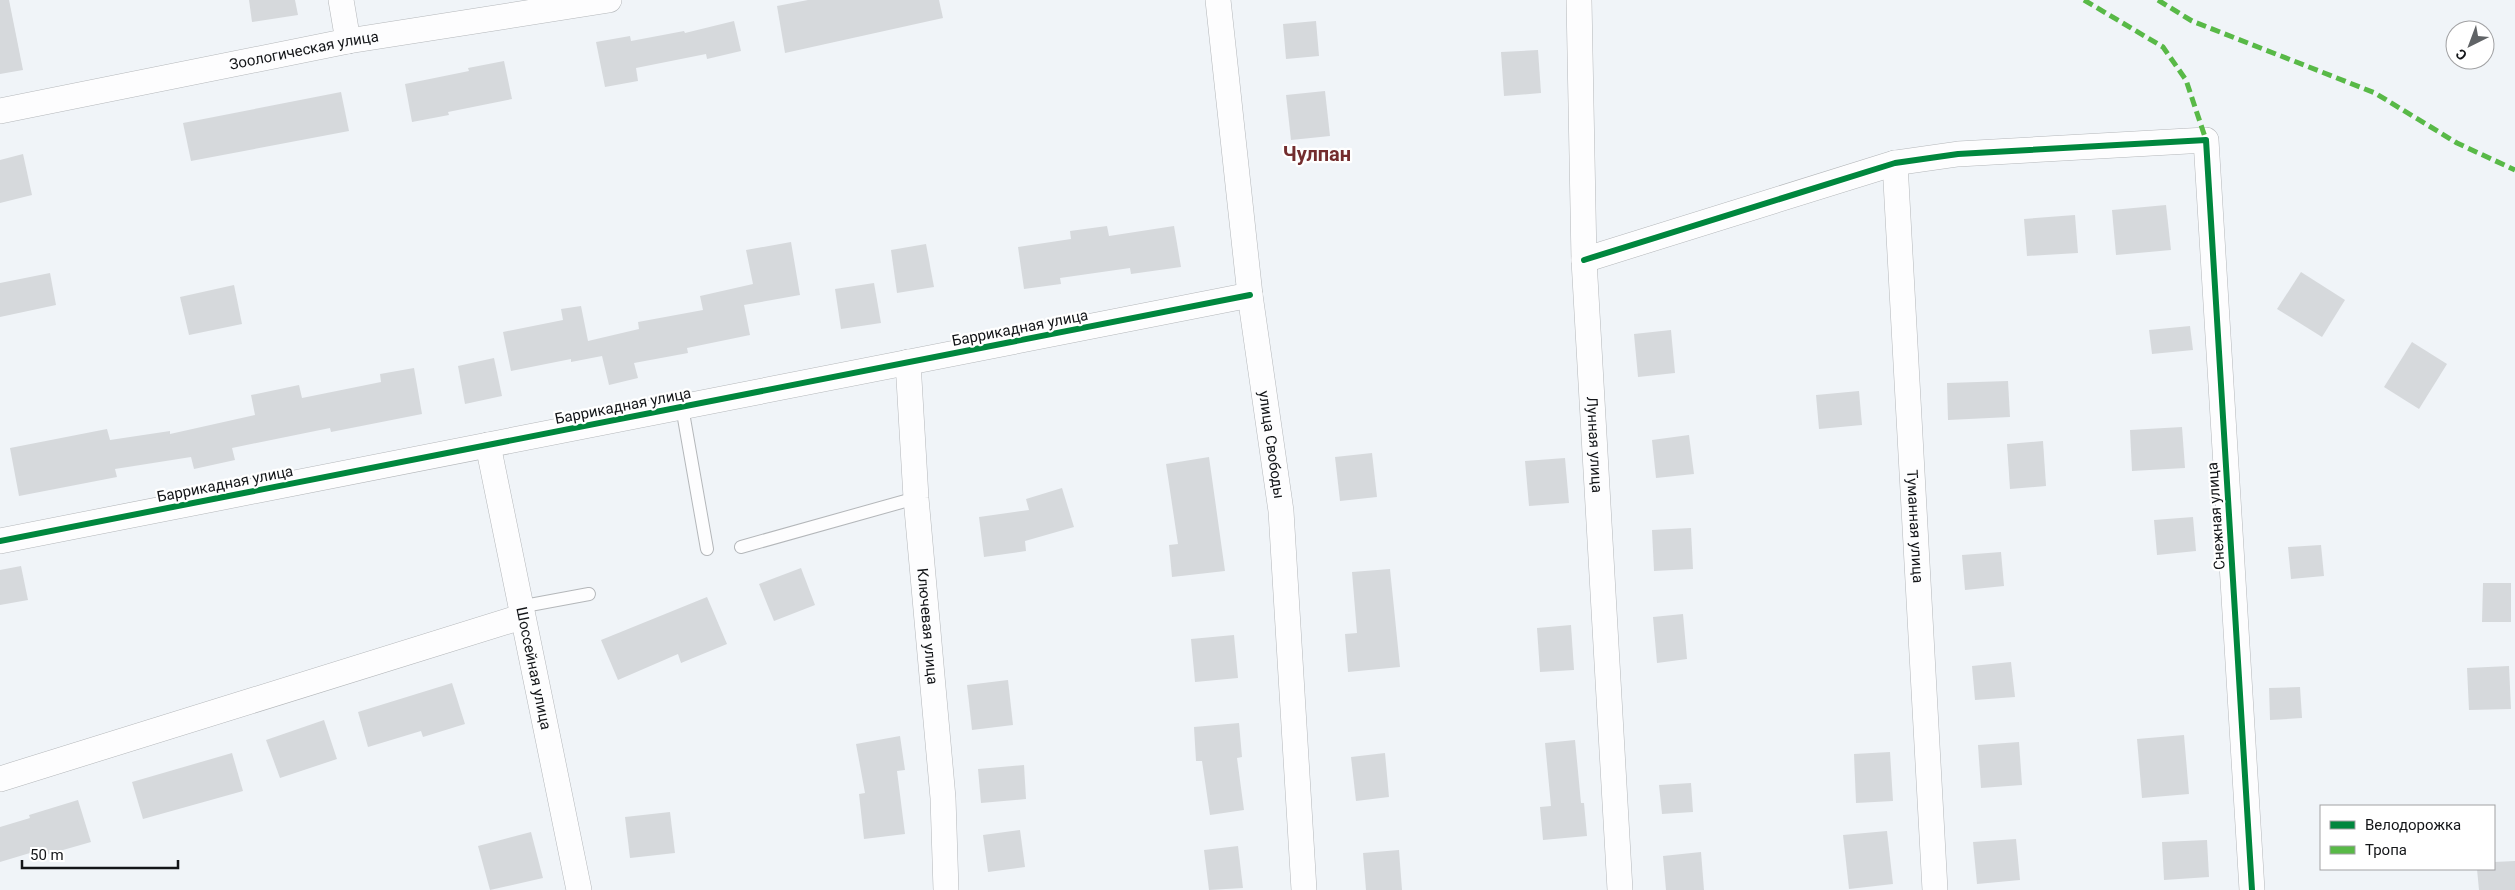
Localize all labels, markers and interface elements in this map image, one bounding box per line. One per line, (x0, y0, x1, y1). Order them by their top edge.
north arrow (2445, 20, 2495, 70)
street label: Зоологическая улица (228, 27, 380, 74)
text: С (2453, 46, 2470, 64)
district label: Чулпан (1283, 142, 1351, 166)
street label: Баррикадная улица (950, 306, 1090, 350)
street label: Баррикадная улица (553, 384, 693, 428)
street label: улица Свободы (1255, 390, 1288, 500)
street label: Лунная улица (1583, 396, 1606, 493)
street label: Баррикадная улица (155, 462, 295, 506)
street label: Снежная улица (2203, 462, 2229, 570)
street label: Туманная улица (1903, 469, 1927, 584)
street label: Ключевая улица (913, 567, 942, 685)
street label: Шоссейная улица (512, 605, 555, 731)
legend (2320, 805, 2495, 870)
text: Велодорожка (2365, 816, 2461, 834)
scale bar (22, 838, 179, 870)
text: Тропа (2365, 841, 2407, 859)
text: 50 m (30, 846, 64, 864)

